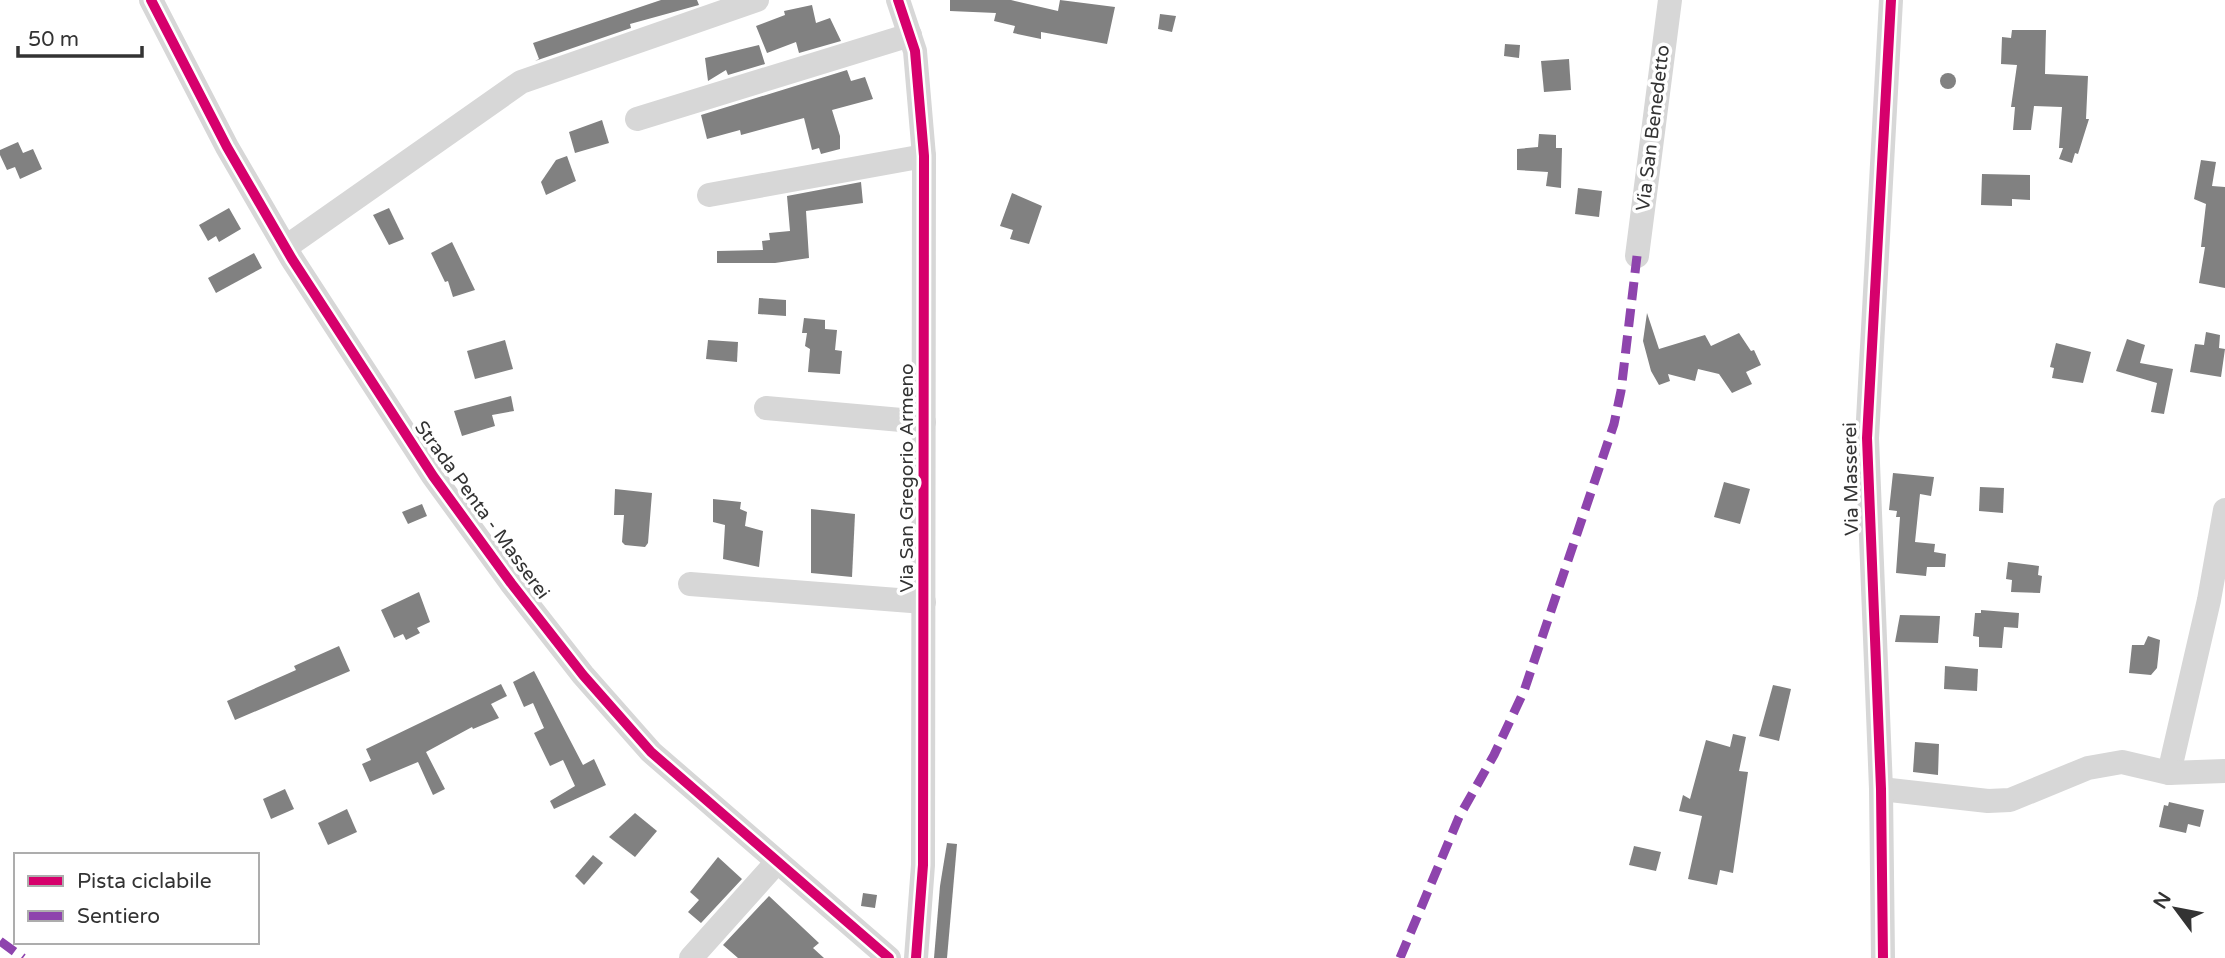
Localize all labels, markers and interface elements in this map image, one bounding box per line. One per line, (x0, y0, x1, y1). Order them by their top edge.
scale bar (18, 14, 142, 58)
text: 50 m (28, 27, 79, 52)
street label: Via San Benedetto (1632, 44, 1674, 212)
street label: Via San Gregorio Armeno (896, 363, 918, 593)
street label: Strada Penta - Masserei (410, 417, 554, 603)
street label: Via Masserei (1839, 422, 1863, 536)
legend (14, 853, 259, 944)
text: Pista ciclabile (77, 869, 212, 894)
north arrow (2141, 874, 2211, 944)
text: N (2149, 888, 2176, 913)
text: Sentiero (77, 904, 160, 929)

